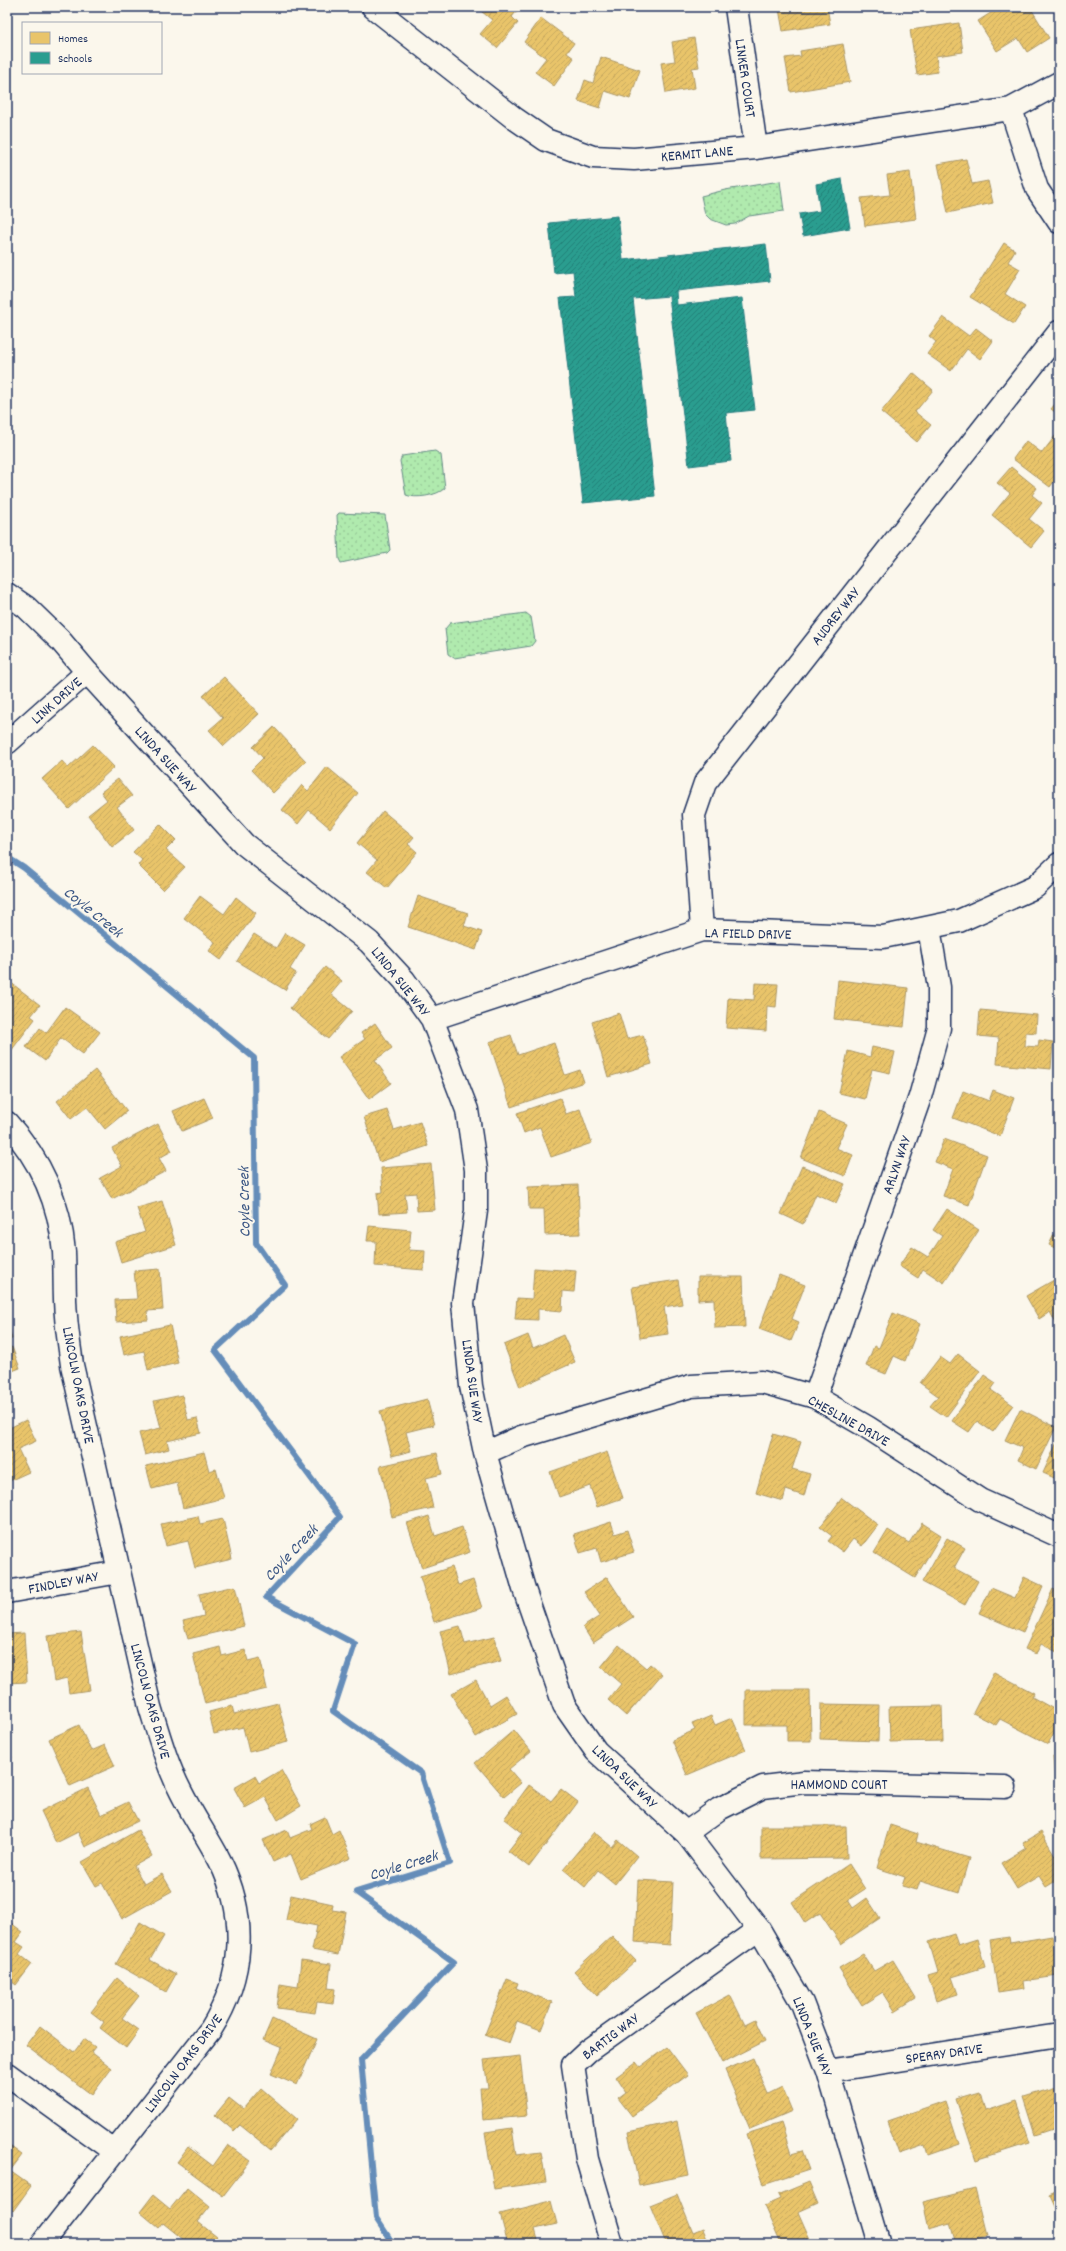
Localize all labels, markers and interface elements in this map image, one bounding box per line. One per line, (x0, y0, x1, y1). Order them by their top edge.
legend (22, 22, 162, 74)
text: Homes (58, 31, 88, 48)
street label: LINKER COURT (728, 38, 760, 119)
text: Schools (58, 51, 92, 68)
street label: KERMIT LANE (660, 141, 734, 169)
street label: AUDREY WAY (807, 583, 867, 651)
street label: LINK DRIVE (27, 672, 88, 730)
street label: LINDA SUE WAY (128, 722, 201, 799)
water label: Coyle Creek (58, 882, 128, 945)
street label: LA FIELD DRIVE (704, 923, 792, 947)
street label: LINDA SUE WAY (364, 943, 435, 1022)
street label: ARLYN WAY (878, 1133, 918, 1198)
water label: Coyle Creek (233, 1165, 258, 1237)
street label: LINCOLN OAKS DRIVE (55, 1325, 99, 1446)
street label: LINDA SUE WAY (454, 1338, 488, 1425)
street label: CHESLINE DRIVE (803, 1390, 893, 1453)
water label: Coyle Creek (259, 1519, 325, 1587)
street label: FINDLEY WAY (27, 1566, 101, 1602)
street label: LINCOLN OAKS DRIVE (123, 1641, 175, 1762)
street label: LINDA SUE WAY (586, 1740, 662, 1815)
street label: HAMMOND COURT (790, 1775, 888, 1797)
water label: Coyle Creek (367, 1845, 442, 1888)
street label: LINDA SUE WAY (785, 1994, 837, 2080)
street label: BARTIG WAY (578, 2008, 645, 2066)
street label: LINCOLN OAKS DRIVE (140, 2010, 229, 2118)
street label: SPERRY DRIVE (904, 2039, 984, 2071)

